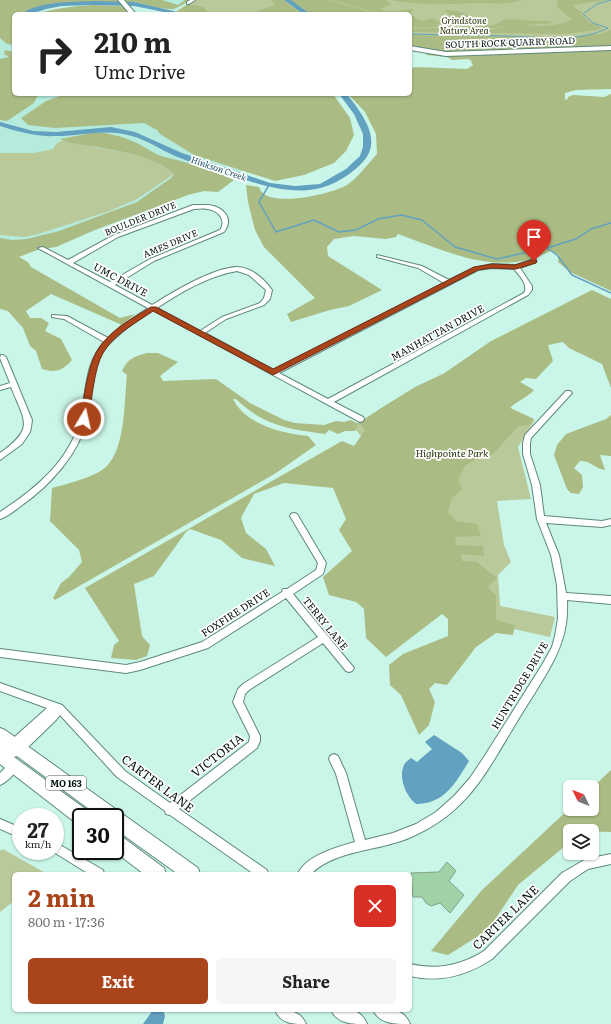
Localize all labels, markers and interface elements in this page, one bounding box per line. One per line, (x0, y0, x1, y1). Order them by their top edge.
park label: Grindstone Nature Area (439, 13, 489, 37)
text: 210 m (94, 20, 171, 62)
icon: right (28, 28, 80, 80)
street label: SOUTH ROCK QUARRY ROAD (445, 33, 575, 51)
text: Umc Drive (94, 58, 185, 85)
water label: Hinkson Creek (189, 152, 249, 184)
street label: BOULDER DRIVE (102, 197, 178, 239)
pin (517, 220, 551, 261)
street label: AMES DRIVE (141, 225, 200, 261)
icon: arrive (523, 226, 545, 248)
street label: UMC DRIVE (91, 258, 151, 300)
street label: MANHATTAN DRIVE (388, 300, 486, 364)
position arrow (63, 398, 105, 440)
park label: Highpointe Park (415, 445, 489, 460)
street label: FOXFIRE DRIVE (198, 584, 272, 640)
street label: TERRY LANE (300, 593, 352, 653)
street label: HUNTRIDGE DRIVE (487, 638, 551, 732)
street label: VICTORIA (187, 729, 247, 781)
street label: CARTER LANE (118, 750, 198, 816)
road number: MO 163 (46, 776, 86, 790)
north arrow (563, 780, 599, 816)
map controls (563, 780, 599, 860)
speed limit sign: 30 (72, 808, 124, 860)
text: 27 (27, 814, 49, 844)
button: layers (563, 824, 599, 860)
text: km/h (25, 836, 51, 851)
text: 2 min (28, 879, 95, 914)
street label: CARTER LANE (468, 880, 543, 953)
button: close (354, 885, 396, 927)
text: 800 m · 17:36 (28, 912, 104, 931)
button: Exit (28, 958, 208, 1004)
button: Share (216, 958, 396, 1004)

